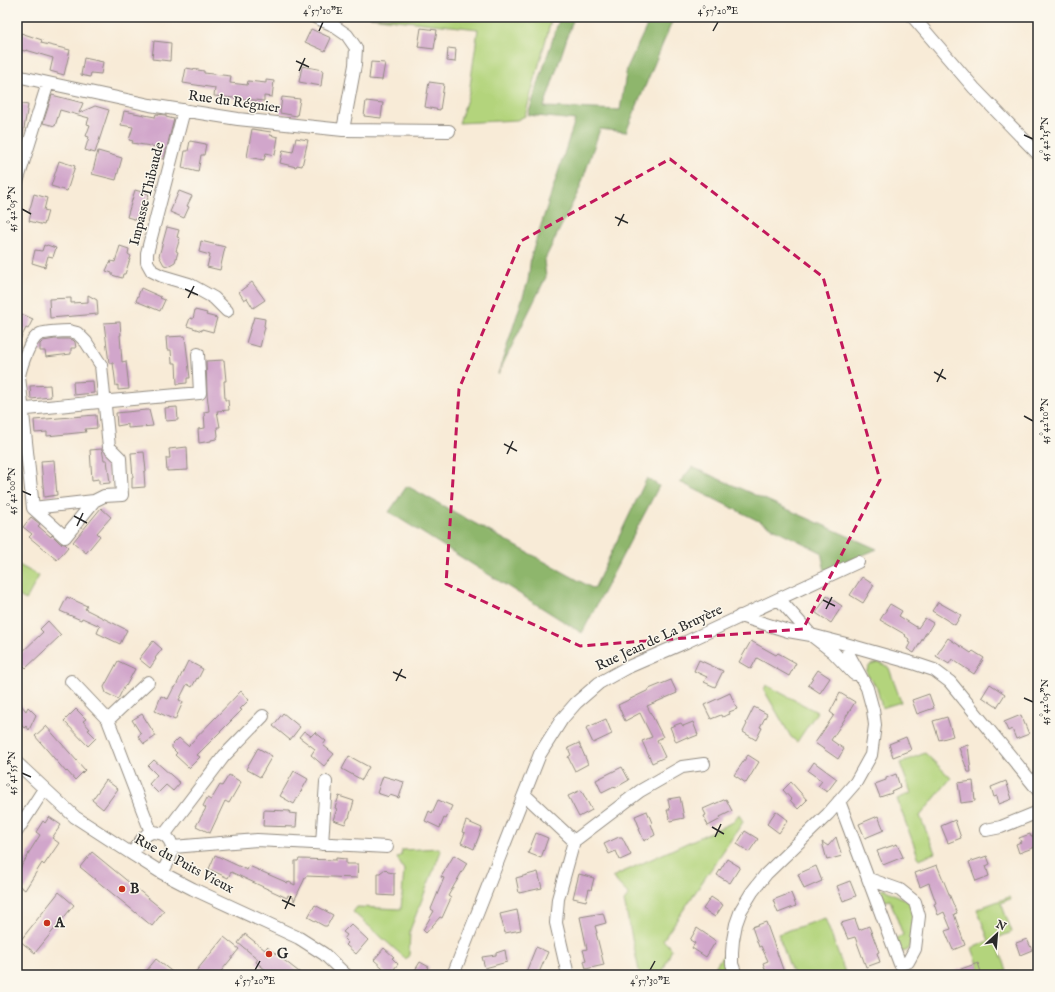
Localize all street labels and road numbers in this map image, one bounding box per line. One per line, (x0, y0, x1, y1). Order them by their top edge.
street label: Rue du Régnier (187, 87, 281, 117)
street label: Impasse Thibaude (125, 140, 169, 248)
street label: Rue Jean de La Bruyère (593, 600, 726, 675)
street label: Rue du Puits Vieux (131, 830, 237, 898)

